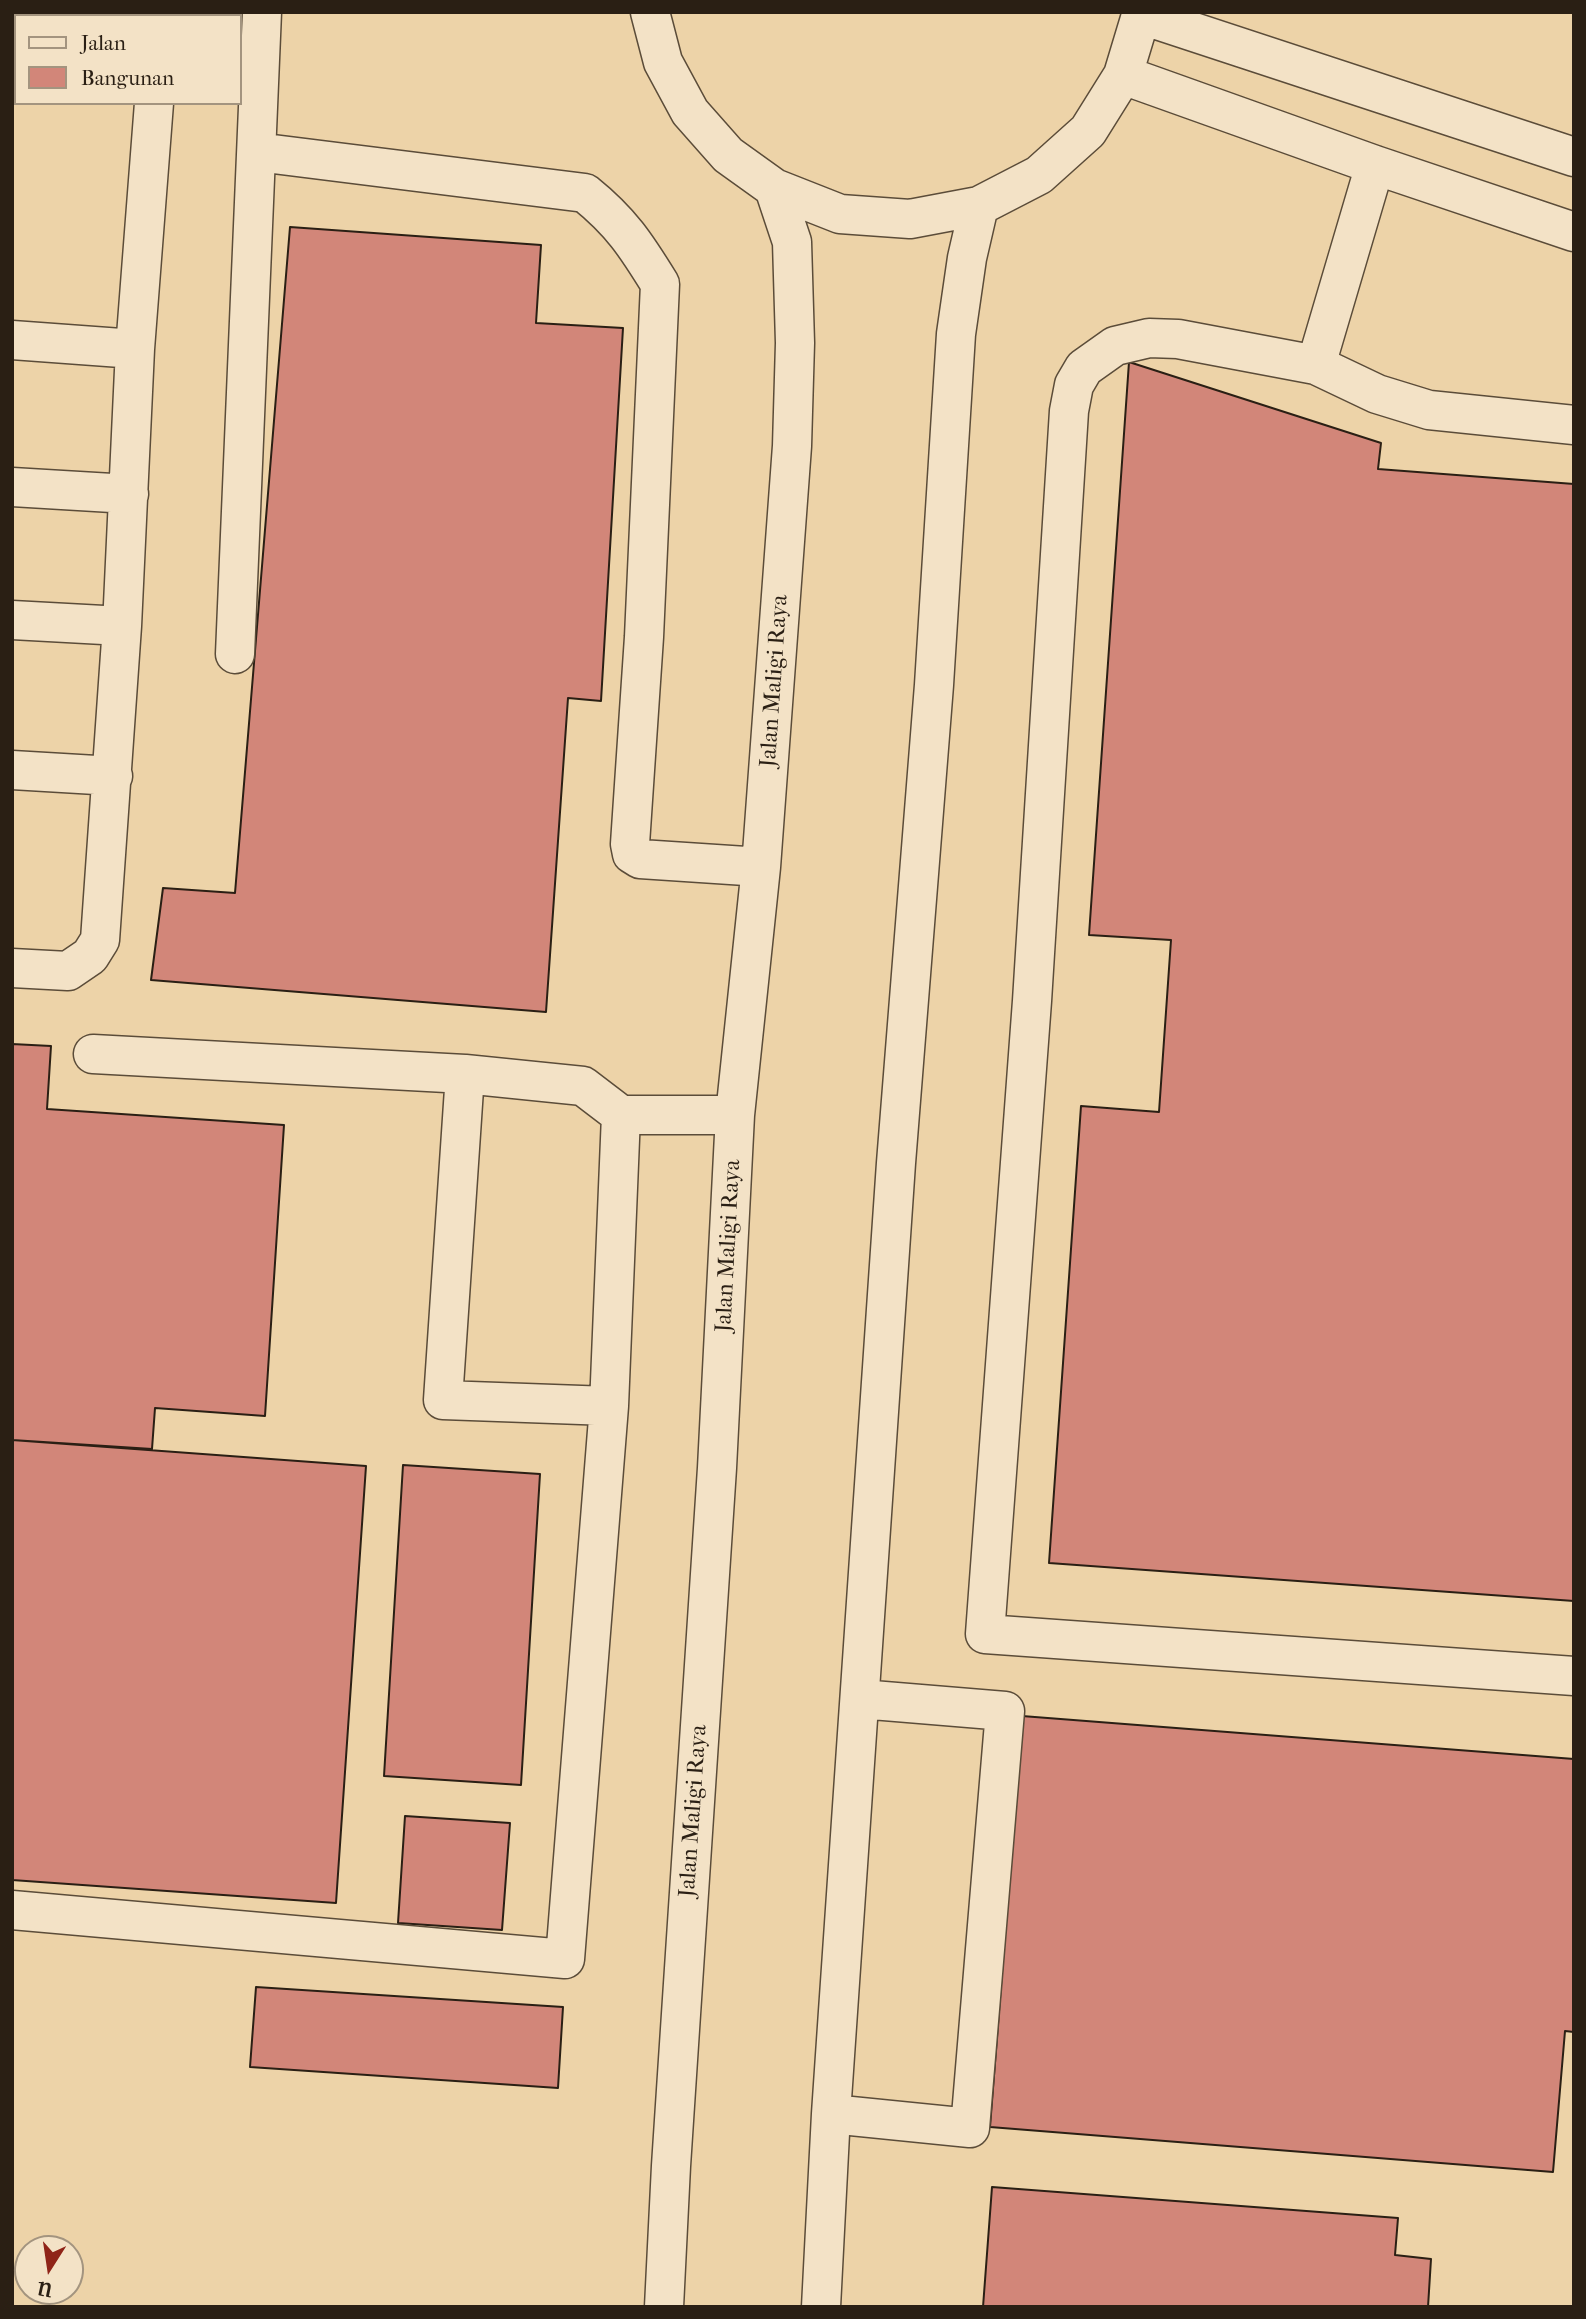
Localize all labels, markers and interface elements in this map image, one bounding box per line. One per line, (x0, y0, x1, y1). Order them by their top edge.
legend (14, 14, 242, 105)
text: Jalan (81, 31, 126, 55)
text: Bangunan (81, 66, 174, 90)
street label: Jalan Maligi Raya (755, 594, 795, 768)
street label: Jalan Maligi Raya (711, 1159, 747, 1333)
street label: Jalan Maligi Raya (674, 1724, 714, 1898)
north arrow (14, 2235, 84, 2305)
text: U (36, 2276, 55, 2301)

